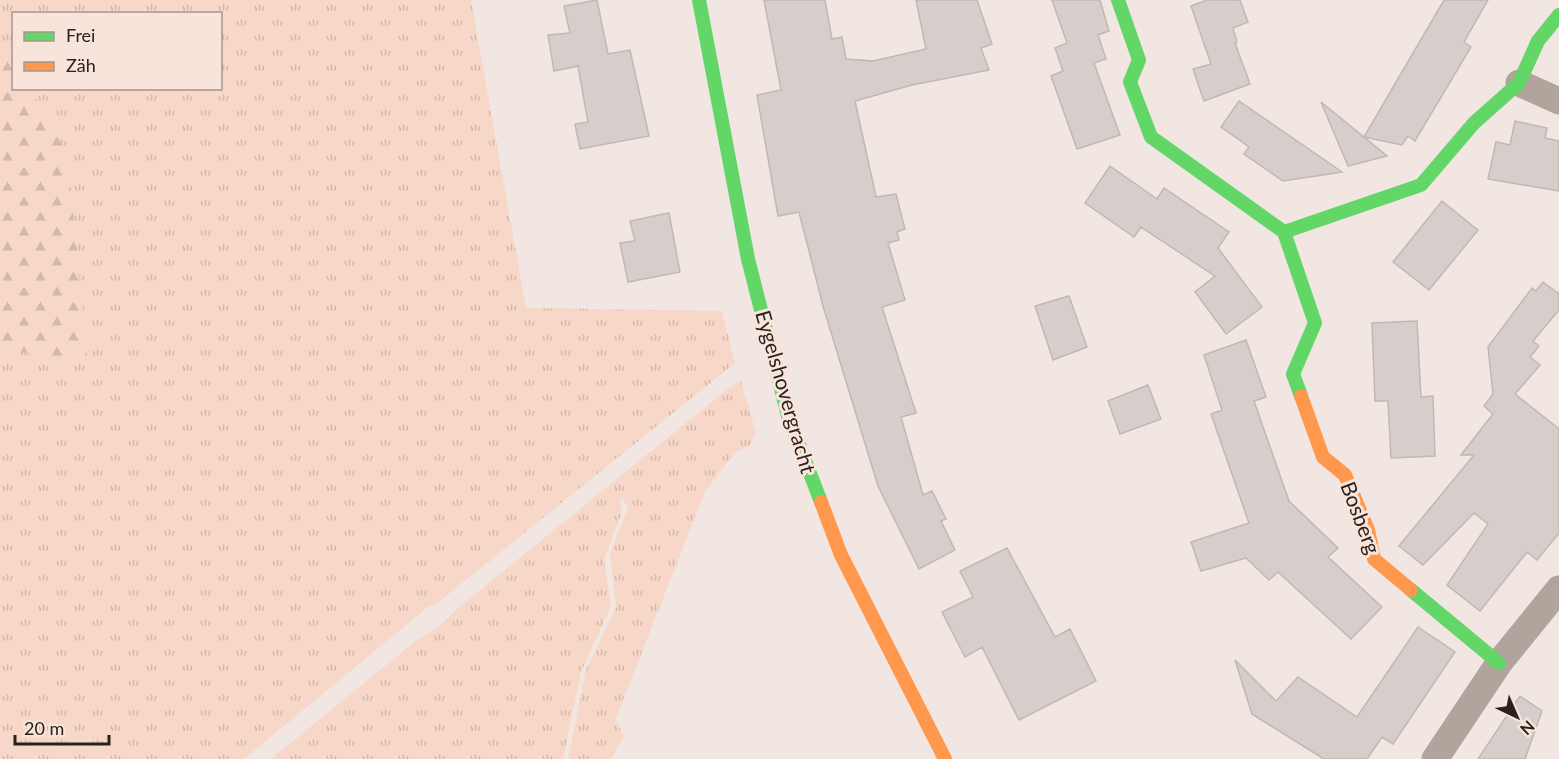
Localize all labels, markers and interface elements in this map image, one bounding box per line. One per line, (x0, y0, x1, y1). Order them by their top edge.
legend (12, 12, 222, 90)
text: Frei (66, 24, 95, 46)
text: Zäh (66, 54, 96, 76)
street label: Eygelshovergracht (751, 307, 822, 476)
street label: Bosberg (1336, 478, 1387, 557)
north arrow (1487, 687, 1547, 747)
scale bar (15, 708, 110, 746)
text: 20 m (24, 717, 64, 739)
text: N (1517, 717, 1539, 739)

